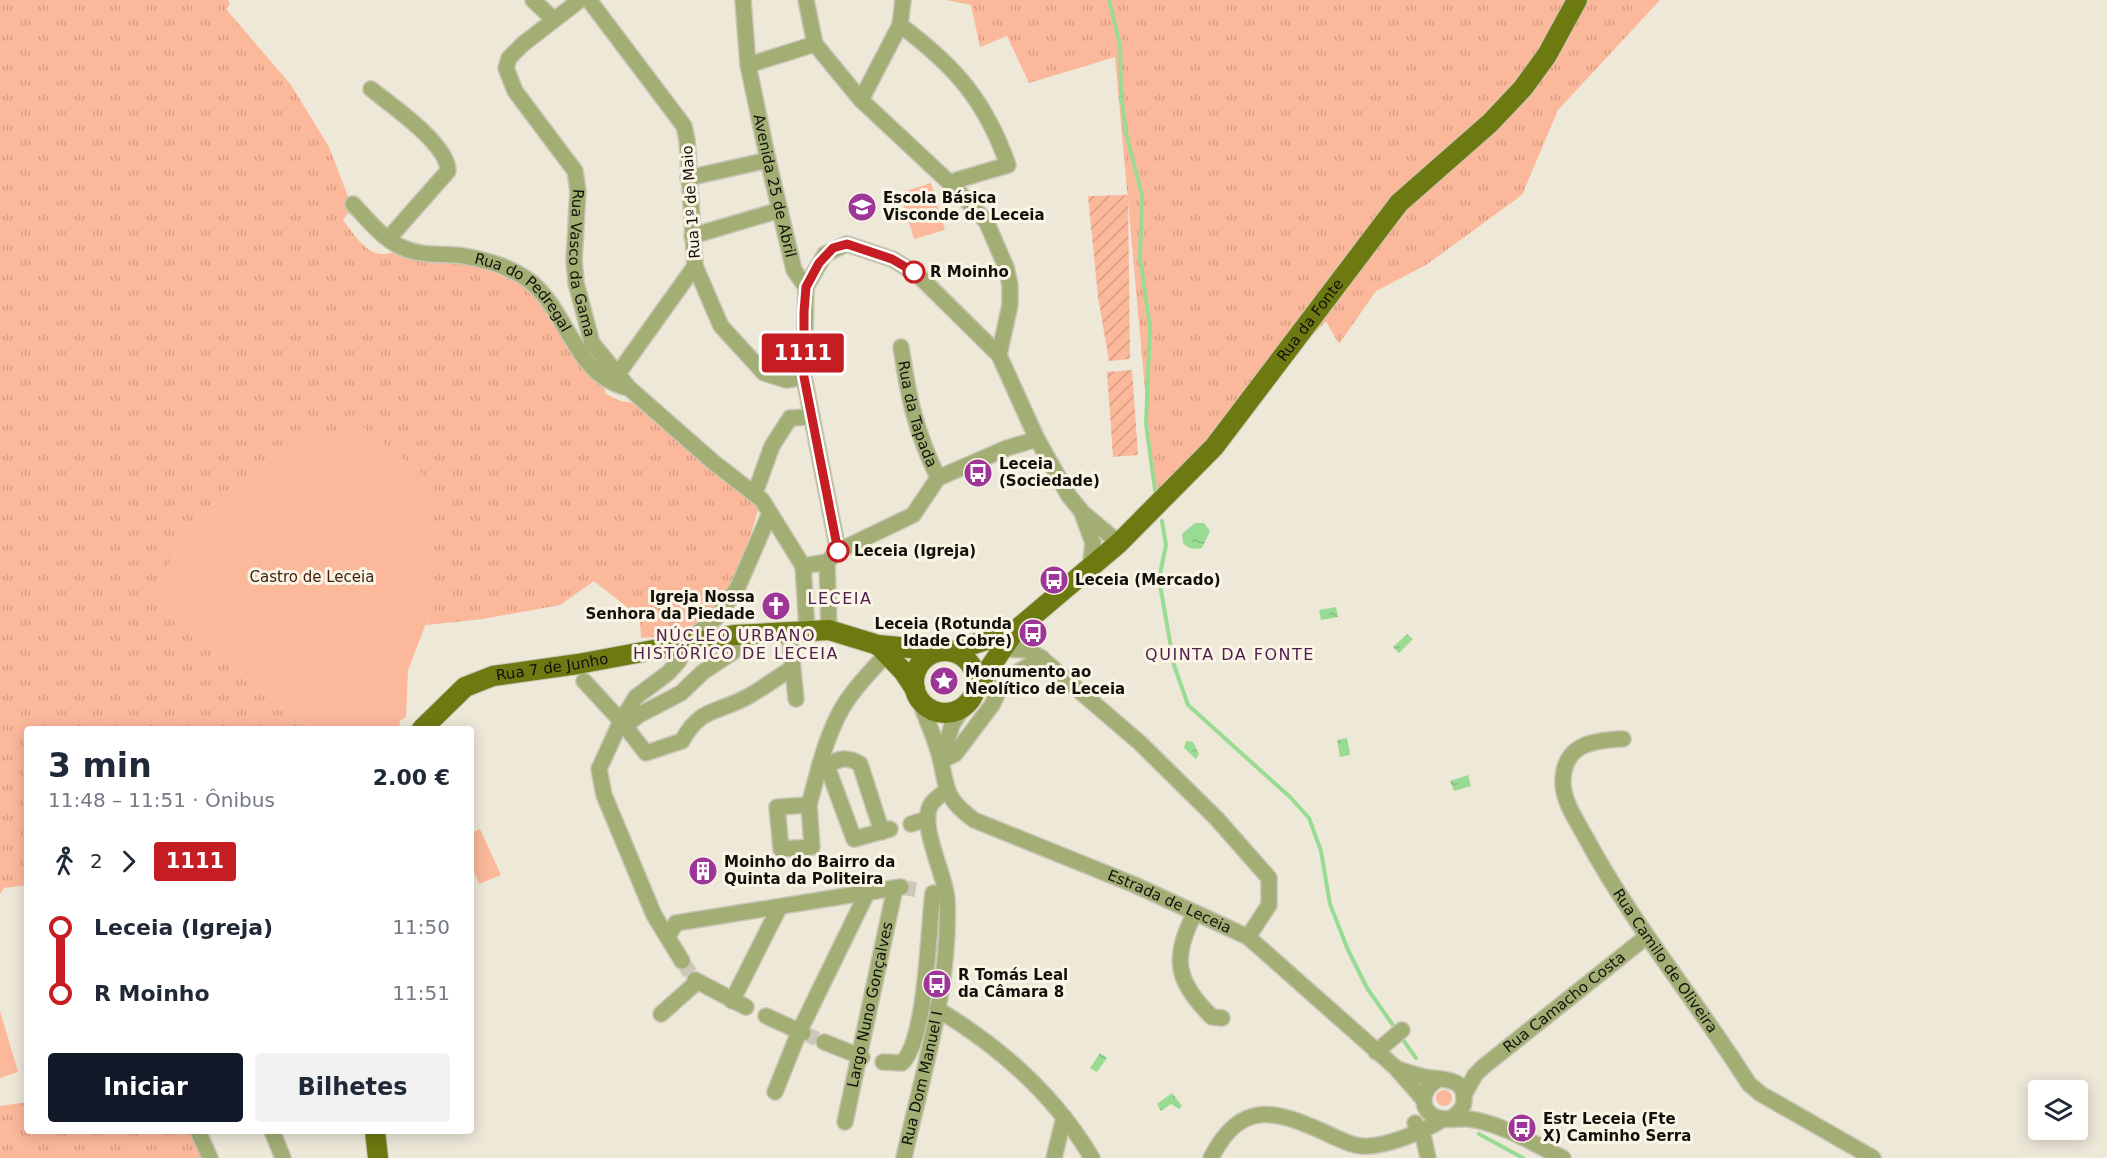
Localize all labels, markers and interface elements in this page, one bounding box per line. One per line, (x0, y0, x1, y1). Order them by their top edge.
street label: Avenida 25 de Abril (750, 113, 800, 259)
street label: Rua 1º de Maio (678, 145, 704, 259)
street label: Rua Vasco da Gama (565, 188, 599, 339)
place label: Escola Básica Visconde de Leceia (883, 189, 1045, 224)
school or university icon: Escola Básica Visconde de Leceia (846, 191, 878, 223)
street label: Rua do Pedregal (473, 249, 575, 335)
marker: R Moinho (903, 261, 925, 283)
place label: R Moinho (930, 263, 1009, 281)
street label: Rua da Fonte (1273, 275, 1347, 365)
line badge: 1111 (761, 334, 845, 372)
text: 1111 (774, 341, 832, 365)
street label: Rua da Tapada (894, 359, 941, 470)
place label: Leceia (Sociedade) (999, 455, 1100, 490)
bus stop icon: Leceia (Sociedade) (962, 457, 994, 489)
marker: Leceia (Igreja) (827, 540, 849, 562)
place label: Leceia (Igreja) (854, 542, 976, 560)
bus stop icon: Leceia (Mercado) (1038, 564, 1070, 596)
park label: Castro de Leceia (250, 568, 374, 586)
place label: Leceia (Mercado) (1075, 571, 1221, 589)
place label: Igreja Nossa Senhora da Piedade (585, 588, 755, 623)
district label: LECEIA (808, 589, 872, 608)
church icon: Igreja Nossa Senhora da Piedade (760, 590, 792, 622)
place label: Leceia (Rotunda Idade Cobre) (875, 615, 1012, 650)
bus stop icon: Leceia (Rotunda Idade Cobre) (1017, 617, 1049, 649)
district label: NÚCLEO URBANO HISTÓRICO DE LECEIA (633, 626, 839, 663)
district label: QUINTA DA FONTE (1145, 645, 1315, 664)
street label: Rua 7 de Junho (495, 650, 610, 684)
place label: Monumento ao Neolítico de Leceia (965, 663, 1125, 698)
place icon: Monumento ao Neolítico de Leceia (928, 665, 960, 697)
text: 3 min (48, 746, 152, 785)
text: 2.00 € (373, 765, 450, 790)
text: 11:48 – 11:51 · Ônibus (48, 788, 275, 812)
icon: walk (48, 845, 81, 878)
icon: forward (112, 845, 145, 878)
text: 2 (90, 849, 103, 873)
text: 1111 (166, 849, 224, 873)
place label: Moinho do Bairro da Quinta da Politeira (724, 853, 895, 888)
building icon: Moinho do Bairro da Quinta da Politeira (687, 855, 719, 887)
street label: Estrada de Leceia (1105, 866, 1234, 937)
street label: Rua Camilo de Oliveira (1609, 885, 1721, 1036)
text: Leceia (Igreja) (94, 915, 273, 940)
text: 11:50 (392, 915, 450, 939)
street label: Largo Nuno Gonçalves (844, 920, 897, 1089)
street label: Rua Camacho Costa (1500, 948, 1629, 1056)
place label: R Tomás Leal da Câmara 8 (958, 966, 1068, 1001)
bus stop icon: R Tomás Leal da Câmara 8 (921, 968, 953, 1000)
text: R Moinho (94, 981, 210, 1006)
text: 11:51 (392, 981, 450, 1005)
street label: Rua Dom Manuel I (898, 1009, 946, 1147)
button: Iniciar (48, 1053, 243, 1122)
button: Bilhetes (255, 1053, 450, 1122)
map controls (2028, 1080, 2088, 1140)
button: layers (2028, 1080, 2088, 1140)
place label: Estr Leceia (Fte X) Caminho Serra (1543, 1110, 1691, 1145)
bus stop icon: Estr Leceia (Fte X) Caminho Serra (1506, 1112, 1538, 1144)

